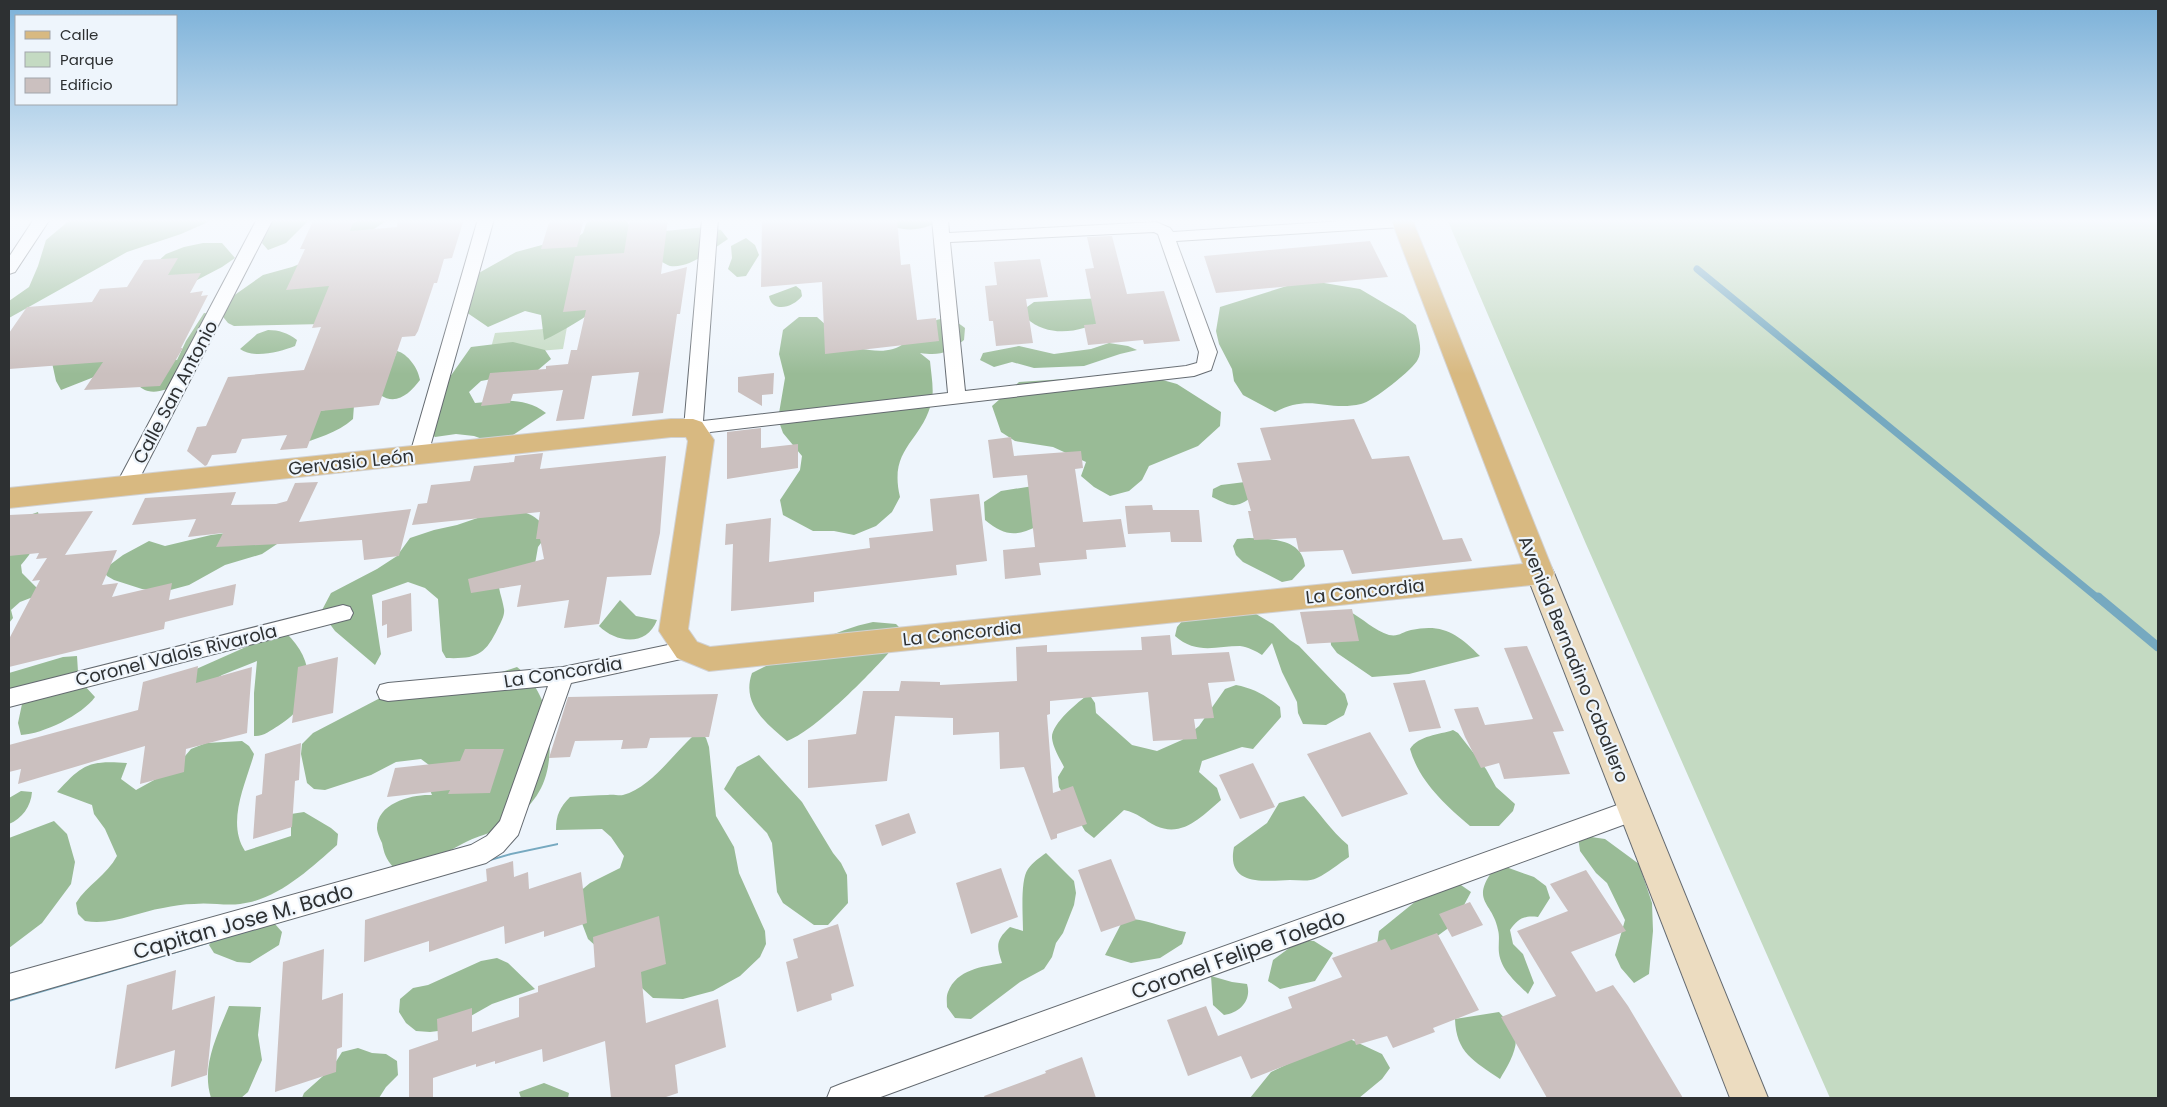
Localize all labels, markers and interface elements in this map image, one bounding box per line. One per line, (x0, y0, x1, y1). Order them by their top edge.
legend (15, 15, 178, 105)
text: Calle (60, 24, 98, 45)
text: Parque (60, 49, 113, 70)
text: Edificio (60, 74, 113, 95)
street label: Calle San Antonio (127, 316, 223, 468)
street label: Gervasio León (287, 443, 415, 481)
street label: Avenida Bernadino Caballero (1513, 532, 1635, 786)
street label: La Concordia (1304, 572, 1426, 610)
street label: La Concordia (901, 614, 1023, 652)
street label: Coronel Valois Rivarola (73, 618, 279, 692)
street label: La Concordia (502, 650, 624, 694)
street label: Capitan Jose M. Bado (130, 876, 356, 966)
street label: Coronel Felipe Toledo (1127, 902, 1349, 1006)

